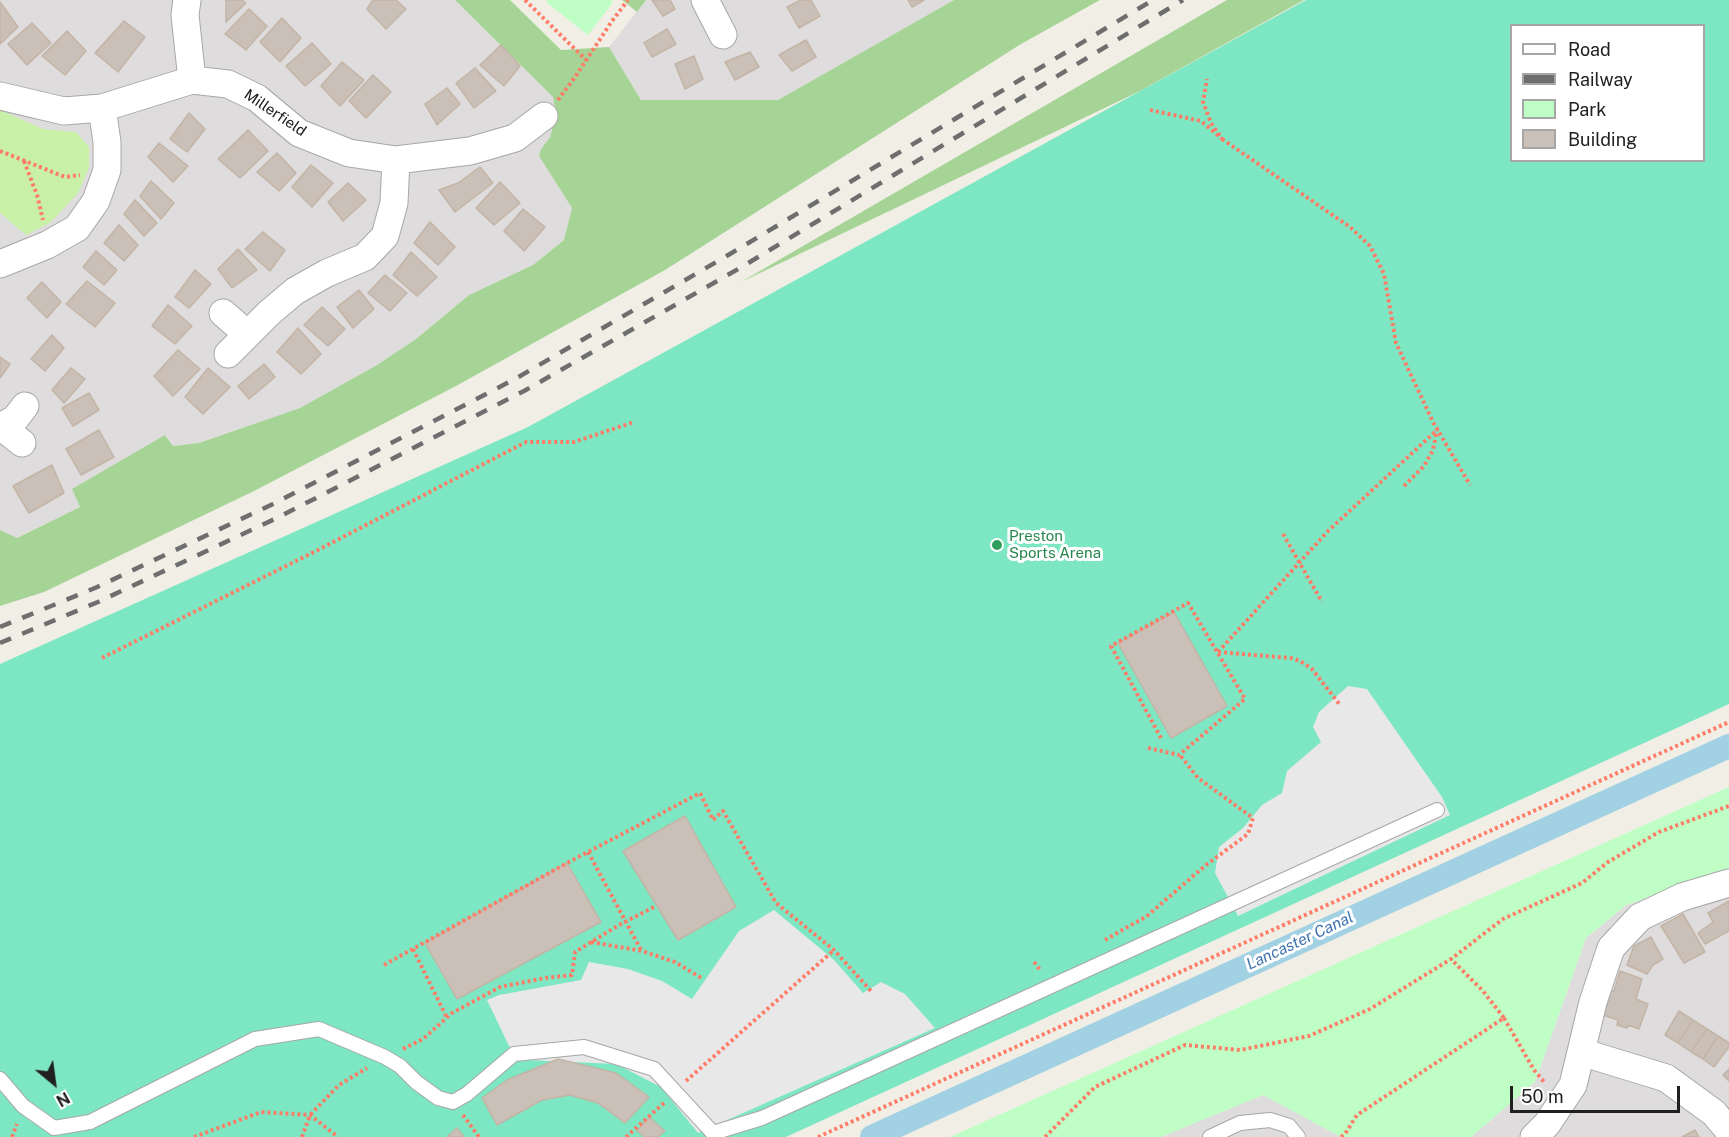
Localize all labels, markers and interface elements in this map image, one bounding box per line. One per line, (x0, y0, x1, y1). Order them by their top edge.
legend (1510, 24, 1705, 162)
text: Road (1568, 39, 1611, 60)
text: Railway (1568, 69, 1633, 90)
street label: Millerfield (241, 86, 309, 140)
text: Park (1568, 99, 1606, 120)
text: Building (1568, 129, 1637, 150)
place label: Preston Sports Arena (1009, 527, 1101, 562)
marker: Preston Sports Arena (990, 538, 1004, 552)
water label: Lancaster Canal (1243, 908, 1357, 974)
north arrow (24, 1053, 84, 1113)
scale bar (1513, 1074, 1682, 1112)
text: 50 m (1521, 1086, 1564, 1107)
text: N (53, 1088, 73, 1111)

